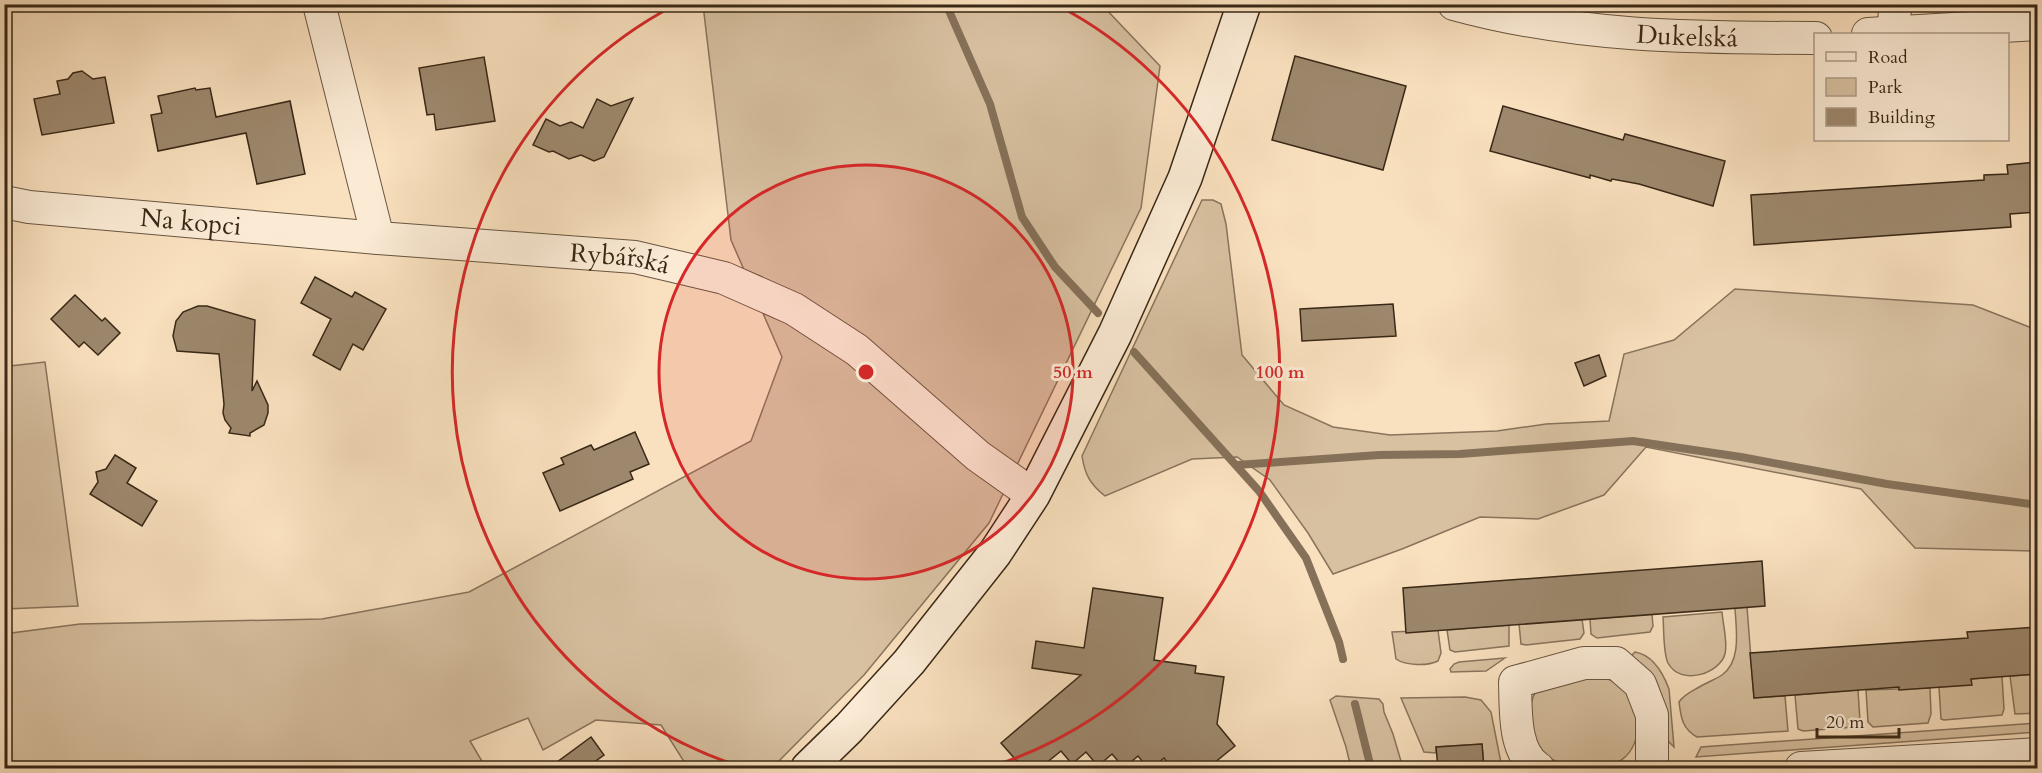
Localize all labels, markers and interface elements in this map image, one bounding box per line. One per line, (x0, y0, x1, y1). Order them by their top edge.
street label: Dukelská (1635, 16, 1738, 55)
legend (1814, 33, 2009, 141)
text: Road (1868, 45, 1908, 70)
text: Park (1868, 75, 1903, 100)
text: Building (1868, 105, 1936, 130)
street label: Na kopci (139, 199, 243, 243)
street label: Rybářská (569, 235, 673, 282)
text: 50 m (1053, 360, 1093, 385)
text: 100 m (1255, 360, 1305, 385)
centre of rings (856, 362, 876, 382)
scale bar (1817, 701, 1900, 739)
text: 20 m (1826, 710, 1865, 735)

